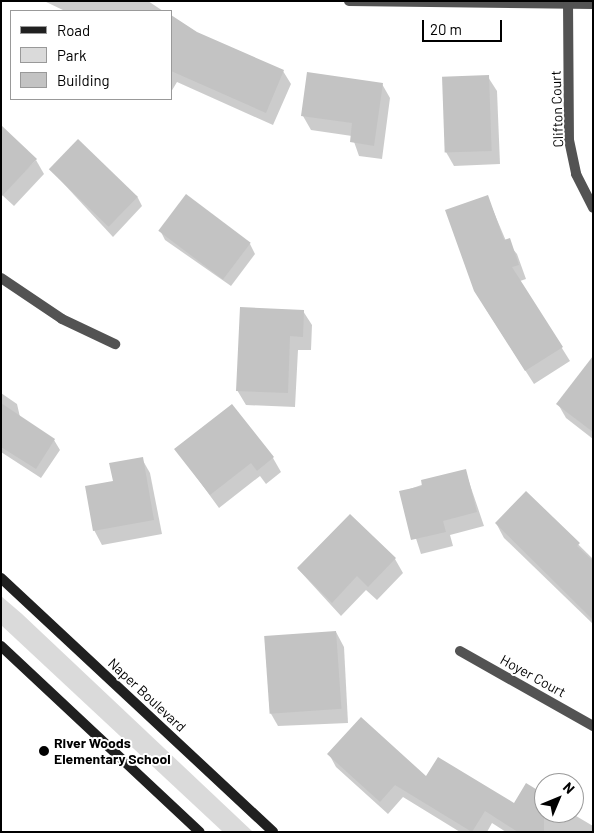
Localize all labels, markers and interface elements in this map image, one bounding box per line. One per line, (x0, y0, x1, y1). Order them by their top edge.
legend (10, 10, 172, 100)
scale bar (424, 10, 504, 42)
text: 20 m (430, 20, 462, 38)
text: Road (57, 21, 90, 39)
text: Park (57, 46, 86, 64)
street label: Clifton Court (547, 70, 567, 148)
text: Building (57, 71, 110, 89)
street label: Hoyer Court (497, 651, 569, 701)
street label: Naper Boulevard (105, 655, 189, 735)
place label: River Woods Elementary School (54, 735, 171, 768)
marker: River Woods Elementary School (38, 745, 50, 757)
north arrow (534, 773, 584, 823)
text: N (560, 778, 579, 797)

